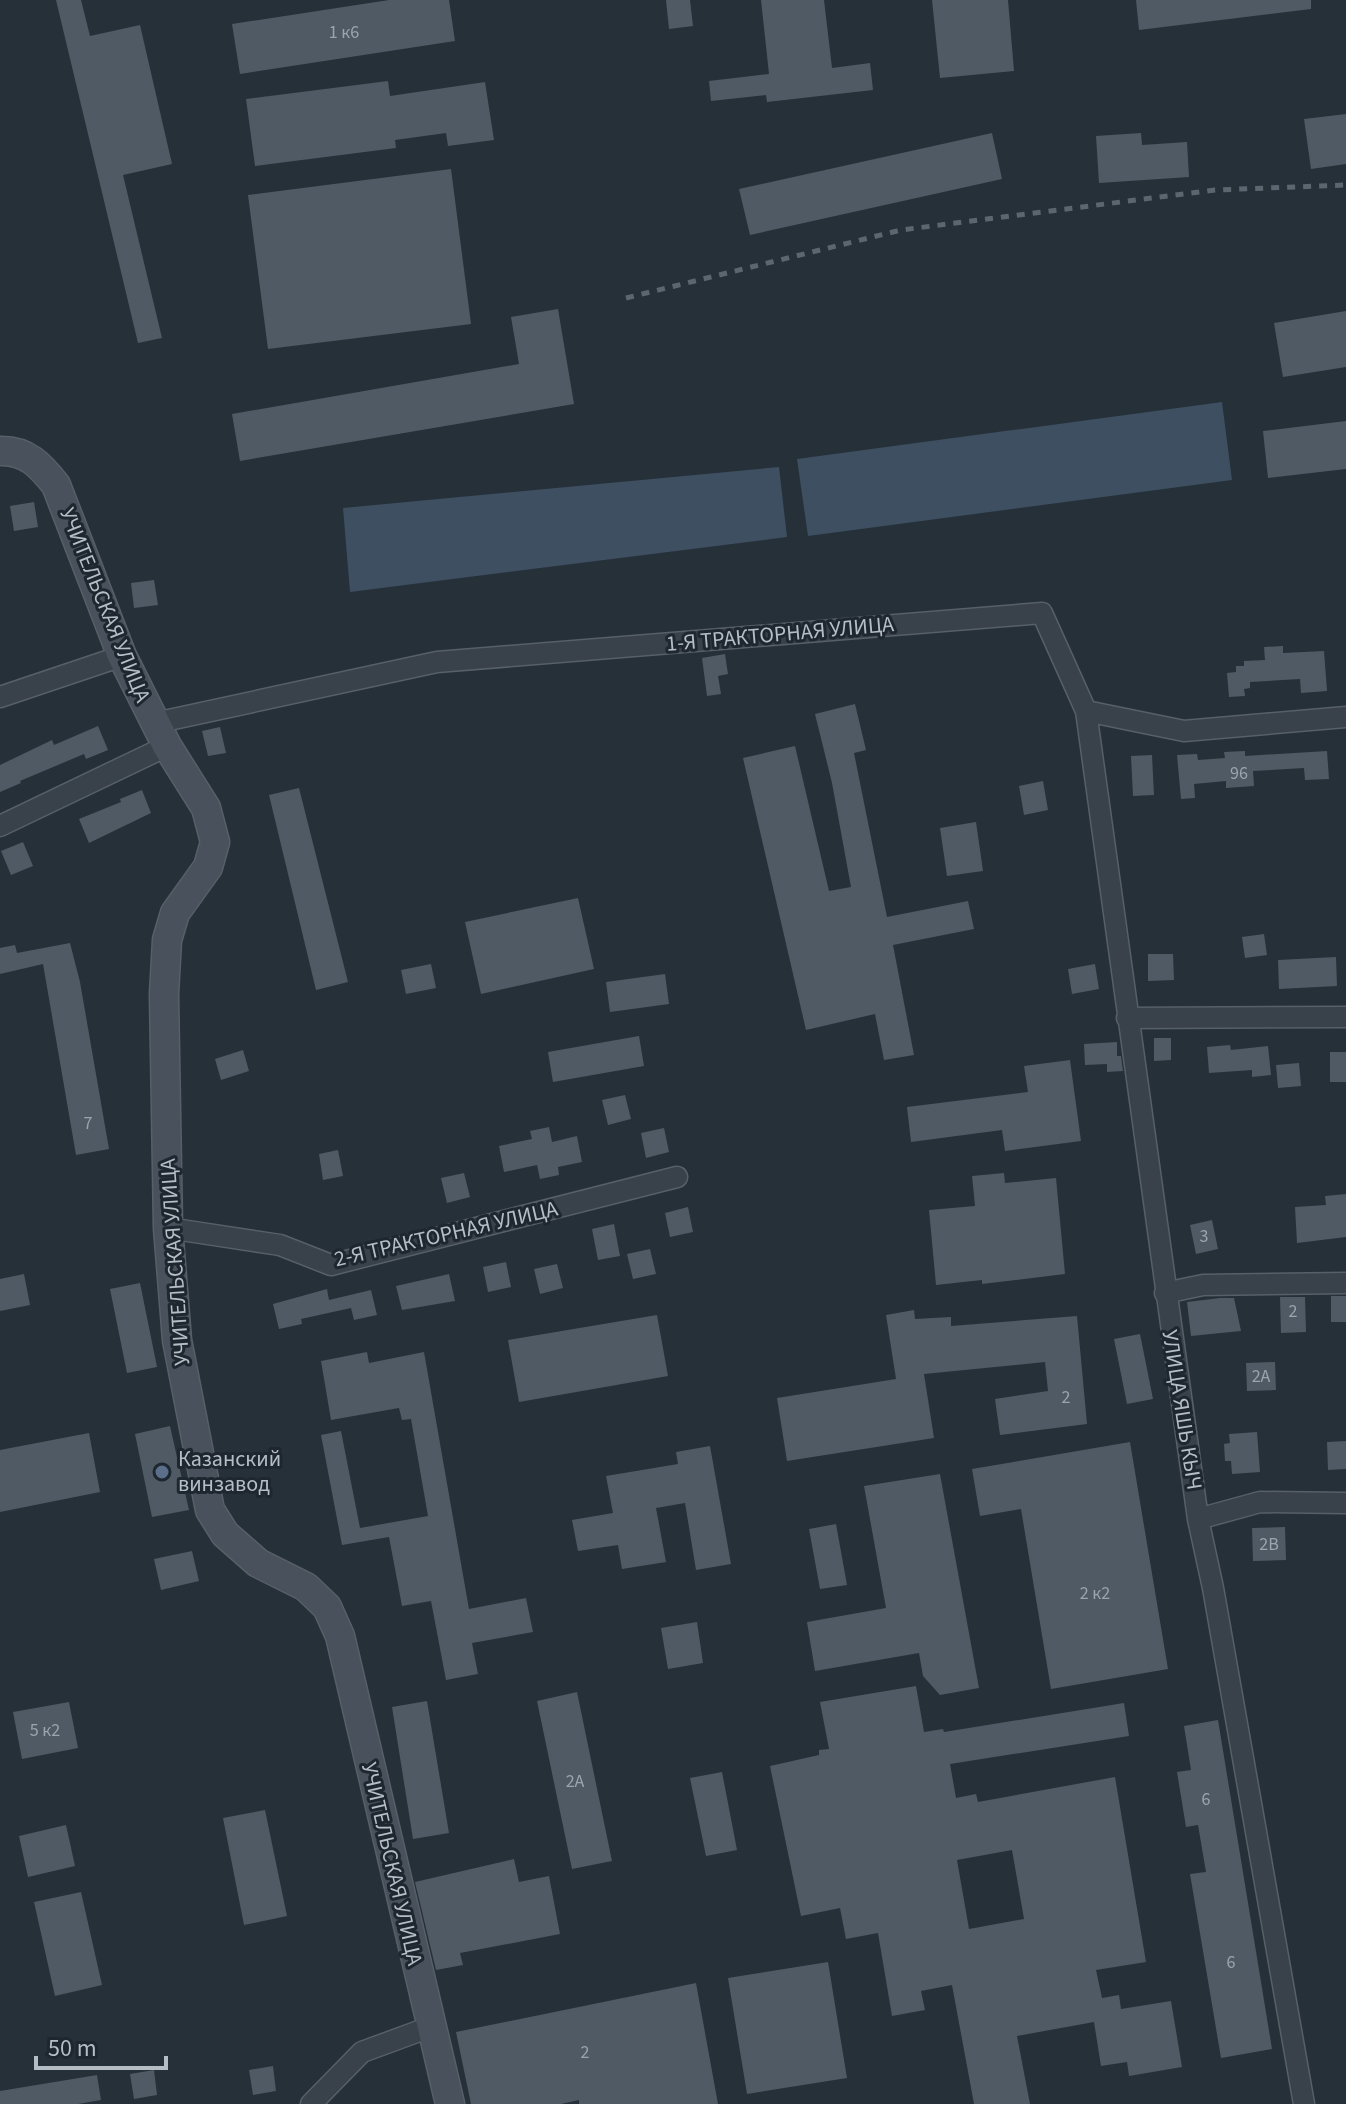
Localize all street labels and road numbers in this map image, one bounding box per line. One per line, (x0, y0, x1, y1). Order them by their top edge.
street label: УЧИТЕЛЬСКАЯ УЛИЦА (51, 503, 159, 707)
street label: 1-Я ТРАКТОРНАЯ УЛИЦА (665, 608, 895, 660)
street label: УЧИТЕЛЬСКАЯ УЛИЦА (152, 1157, 198, 1367)
street label: 2-Я ТРАКТОРНАЯ УЛИЦА (331, 1193, 561, 1275)
street label: УЛИЦА ЯШЬ КЫЧ (1154, 1328, 1210, 1492)
street label: УЧИТЕЛЬСКАЯ УЛИЦА (353, 1759, 431, 1969)

